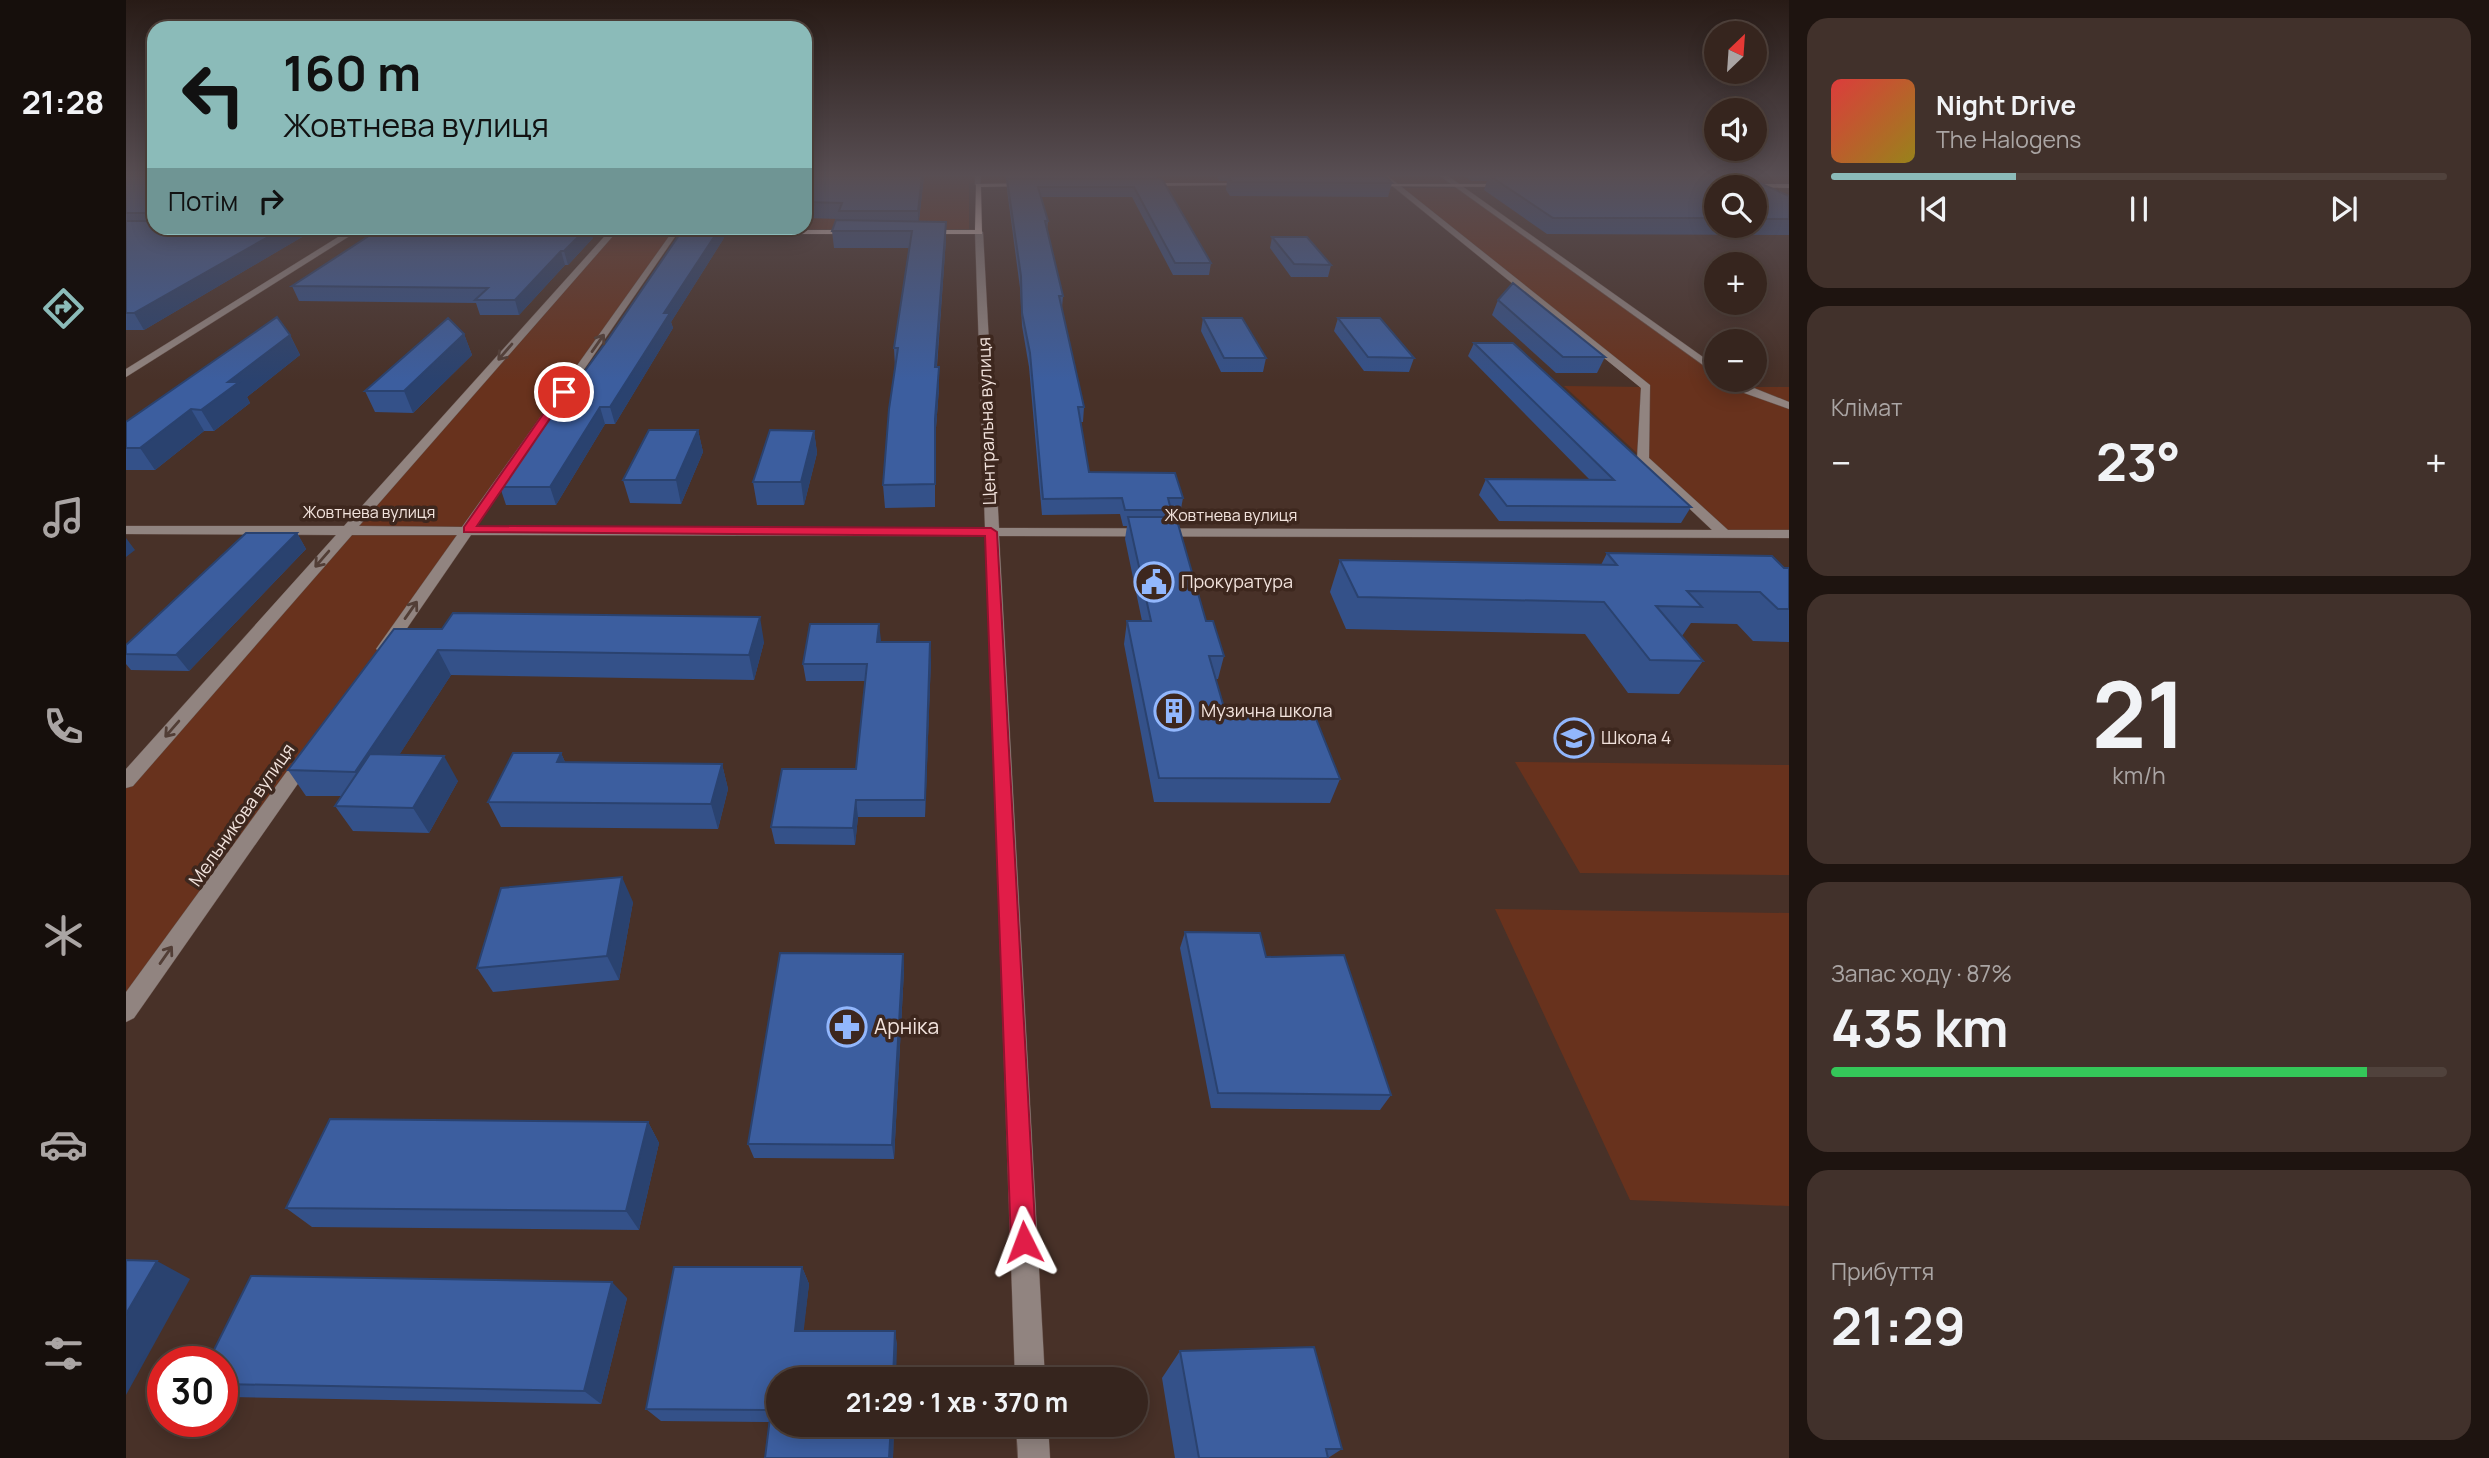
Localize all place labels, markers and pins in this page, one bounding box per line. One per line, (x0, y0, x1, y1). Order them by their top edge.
pin (534, 362, 594, 422)
public building icon: Прокуратура (1133, 561, 1175, 603)
place label: Прокуратура (1181, 569, 1293, 593)
building icon: Музична школа (1153, 690, 1195, 732)
place label: Музична школа (1201, 698, 1332, 722)
school or university icon: Школа 4 (1553, 717, 1595, 759)
place label: Школа 4 (1601, 725, 1671, 749)
pharmacy icon: Арніка (826, 1006, 868, 1048)
place label: Арніка (874, 1012, 939, 1040)

